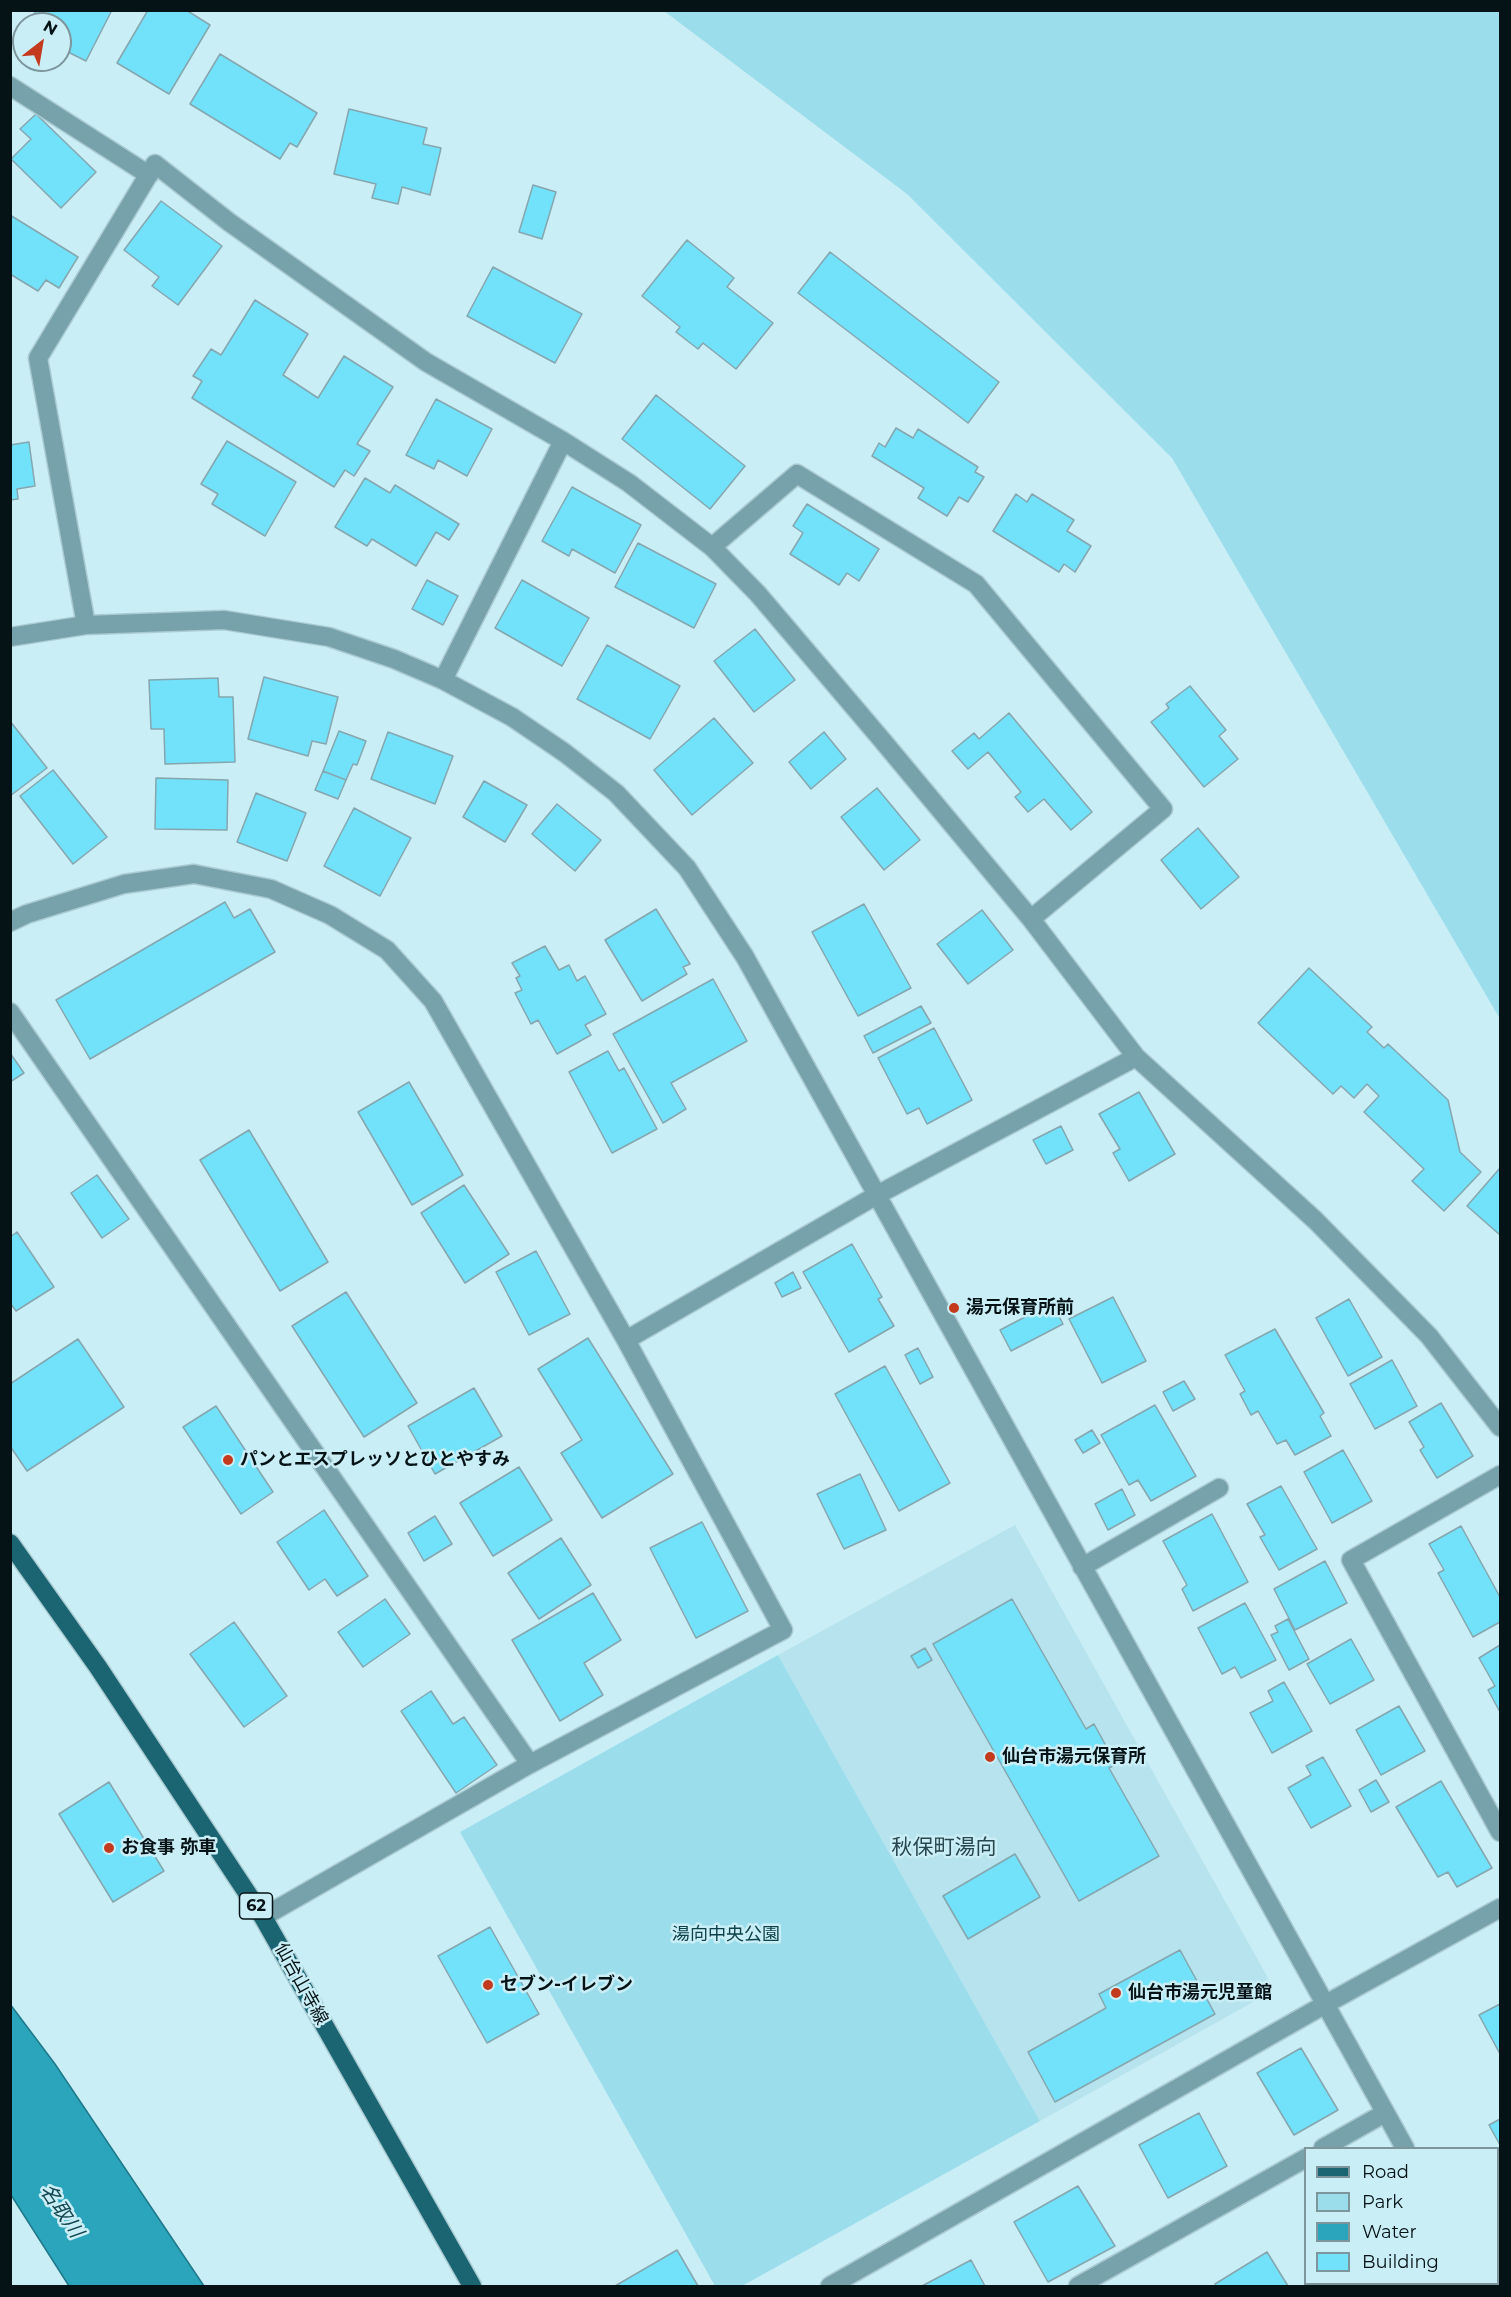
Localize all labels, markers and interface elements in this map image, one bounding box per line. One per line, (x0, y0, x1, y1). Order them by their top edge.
north arrow (12, 12, 72, 72)
text: N (40, 16, 61, 39)
place label: 湯元保育所前 (966, 1297, 1074, 1319)
marker: 湯元保育所前 (947, 1301, 961, 1315)
place label: パンとエスプレッソとひとやすみ (240, 1449, 510, 1471)
marker: パンとエスプレッソとひとやすみ (221, 1453, 235, 1467)
place label: 仙台市湯元保育所 (1002, 1746, 1146, 1768)
marker: 仙台市湯元保育所 (983, 1750, 997, 1764)
district label: 秋保町湯向 (892, 1835, 996, 1861)
place label: お食事 弥車 (121, 1837, 216, 1859)
marker: お食事 弥車 (102, 1841, 116, 1855)
road number: 62 (240, 1893, 272, 1919)
park label: 湯向中央公園 (672, 1924, 780, 1946)
street label: 仙台山寺線 (270, 1939, 332, 2029)
place label: セブン-イレブン (500, 1974, 633, 1996)
marker: セブン-イレブン (481, 1978, 495, 1992)
place label: 仙台市湯元児童館 (1128, 1982, 1272, 2004)
marker: 仙台市湯元児童館 (1109, 1986, 1123, 2000)
legend (1304, 2147, 1499, 2285)
text: Road (1362, 2161, 1409, 2183)
water label: 名取川 (34, 2179, 88, 2243)
text: Park (1362, 2191, 1403, 2213)
text: Water (1362, 2221, 1417, 2243)
text: Building (1362, 2251, 1439, 2273)

